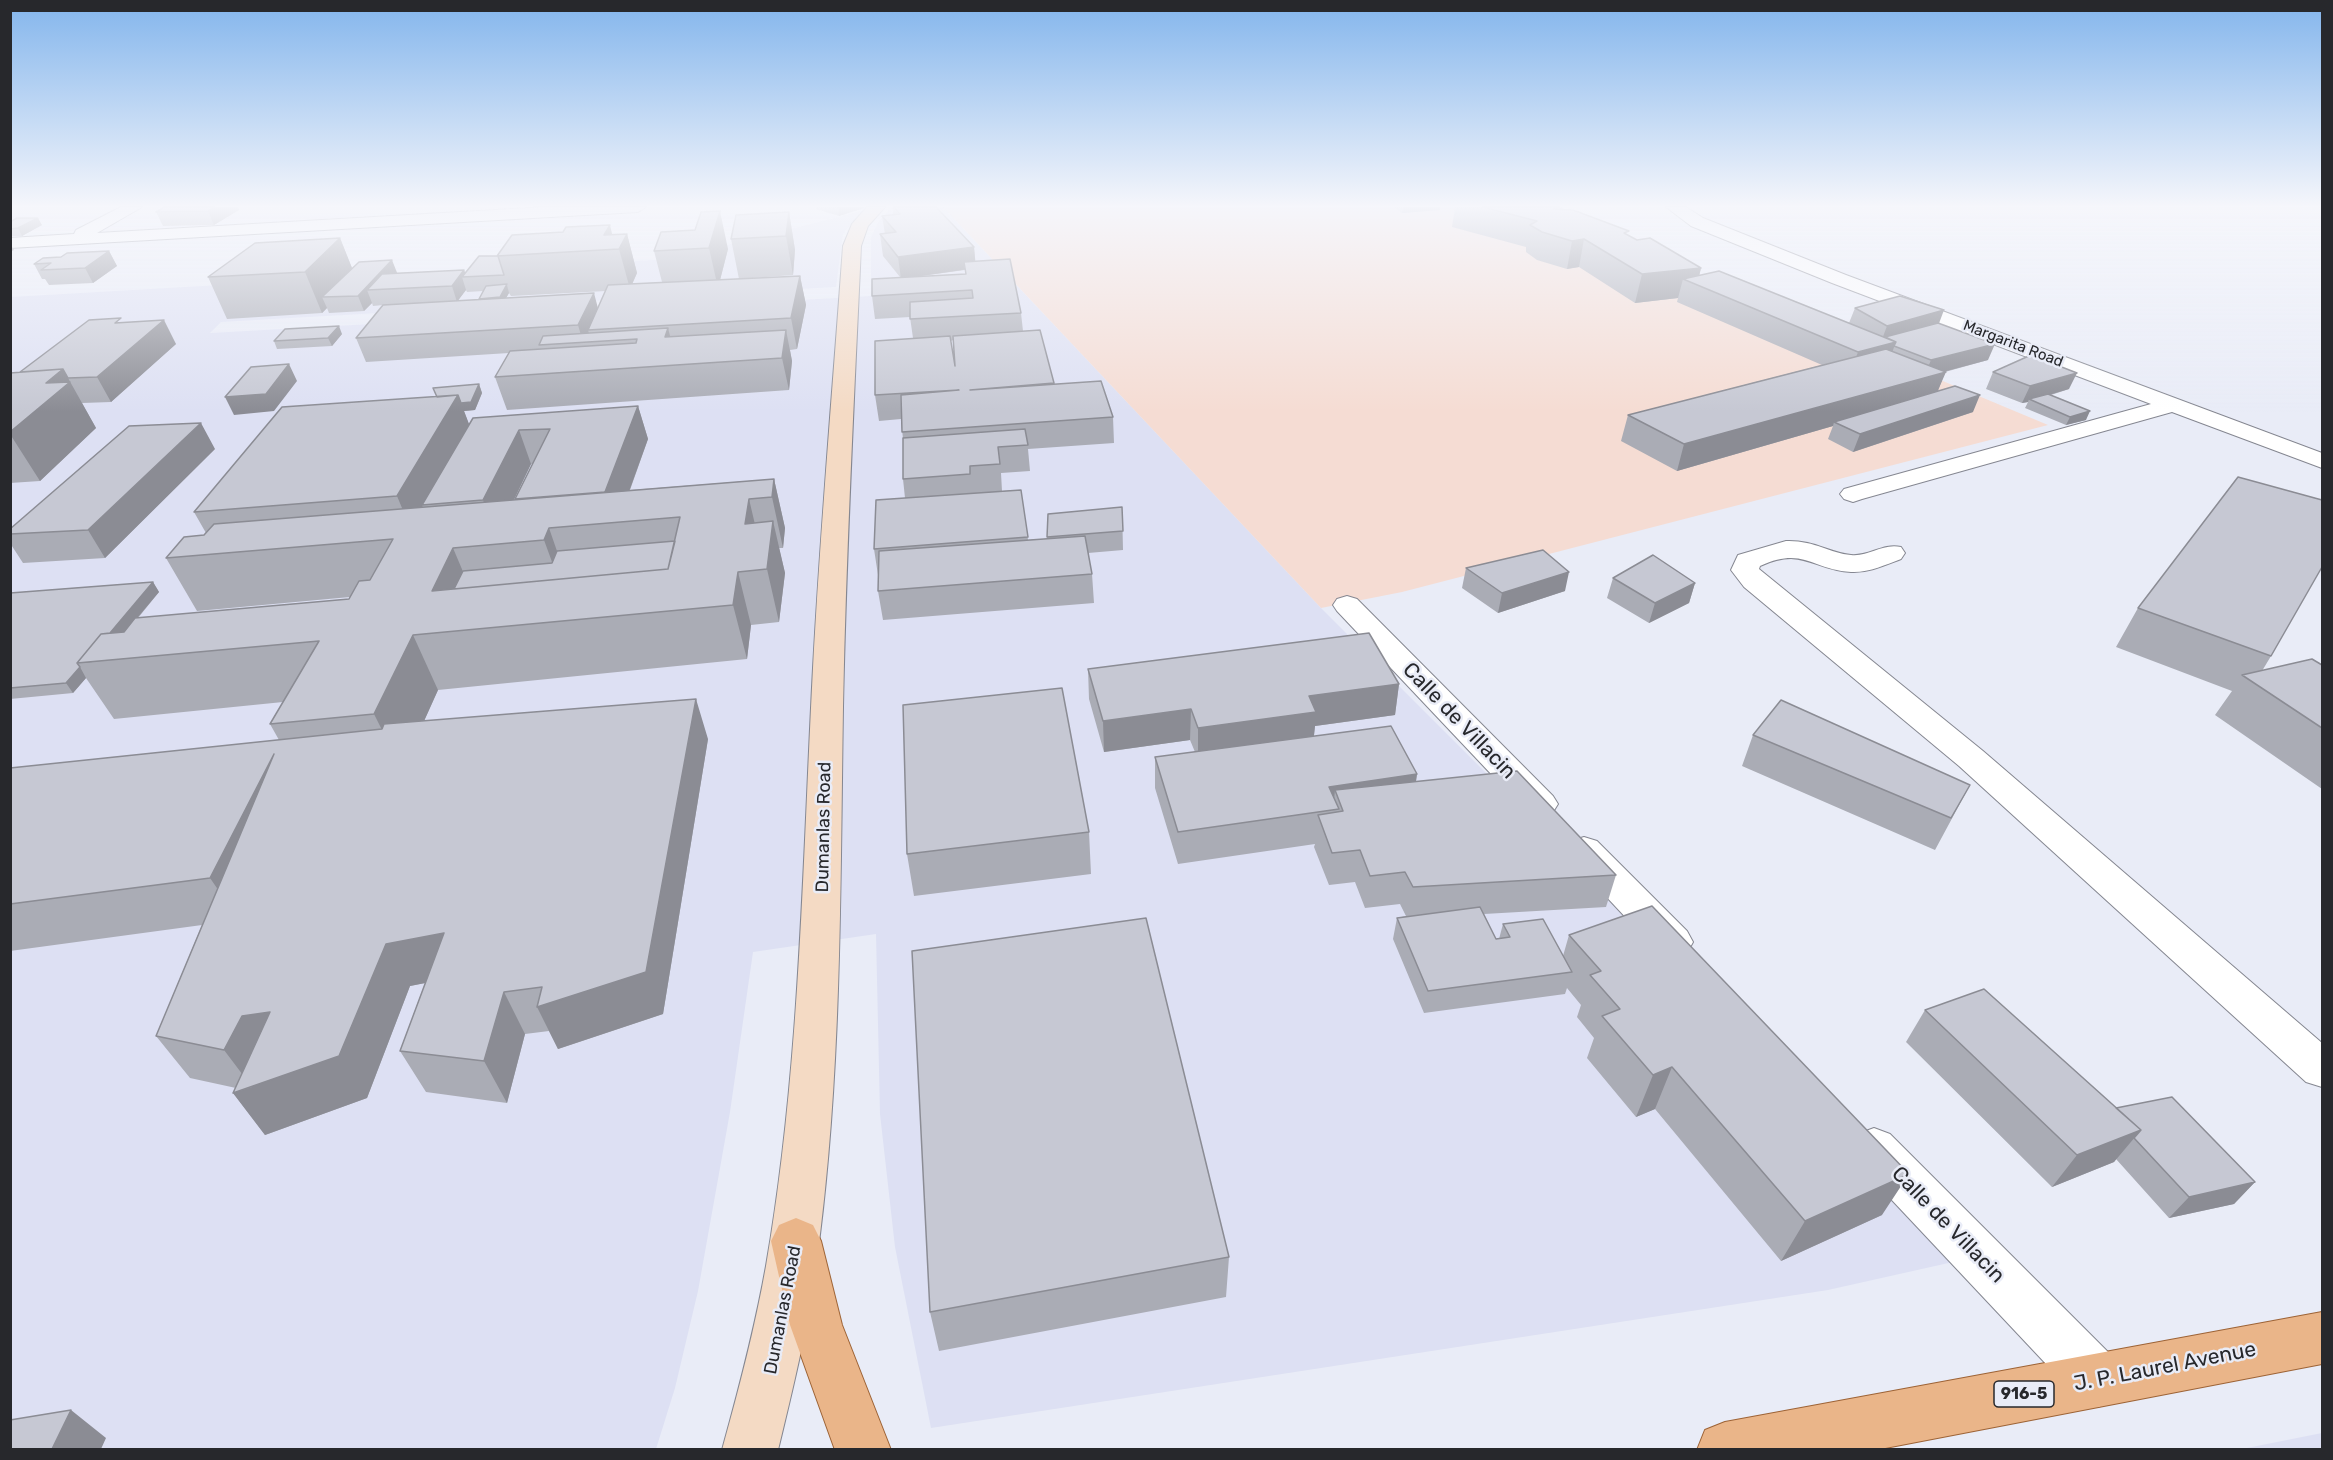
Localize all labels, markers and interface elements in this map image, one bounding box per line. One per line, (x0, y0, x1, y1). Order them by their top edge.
street label: Margarita Road (1960, 317, 2066, 371)
street label: Calle de Villacin (1397, 658, 1521, 784)
street label: Dumanlas Road (812, 762, 836, 892)
street label: Calle de Villacin (1886, 1162, 2010, 1288)
street label: Dumanlas Road (760, 1244, 806, 1376)
street label: J. P. Laurel Avenue (2072, 1337, 2258, 1397)
road number: 916-5 (1994, 1381, 2054, 1407)

